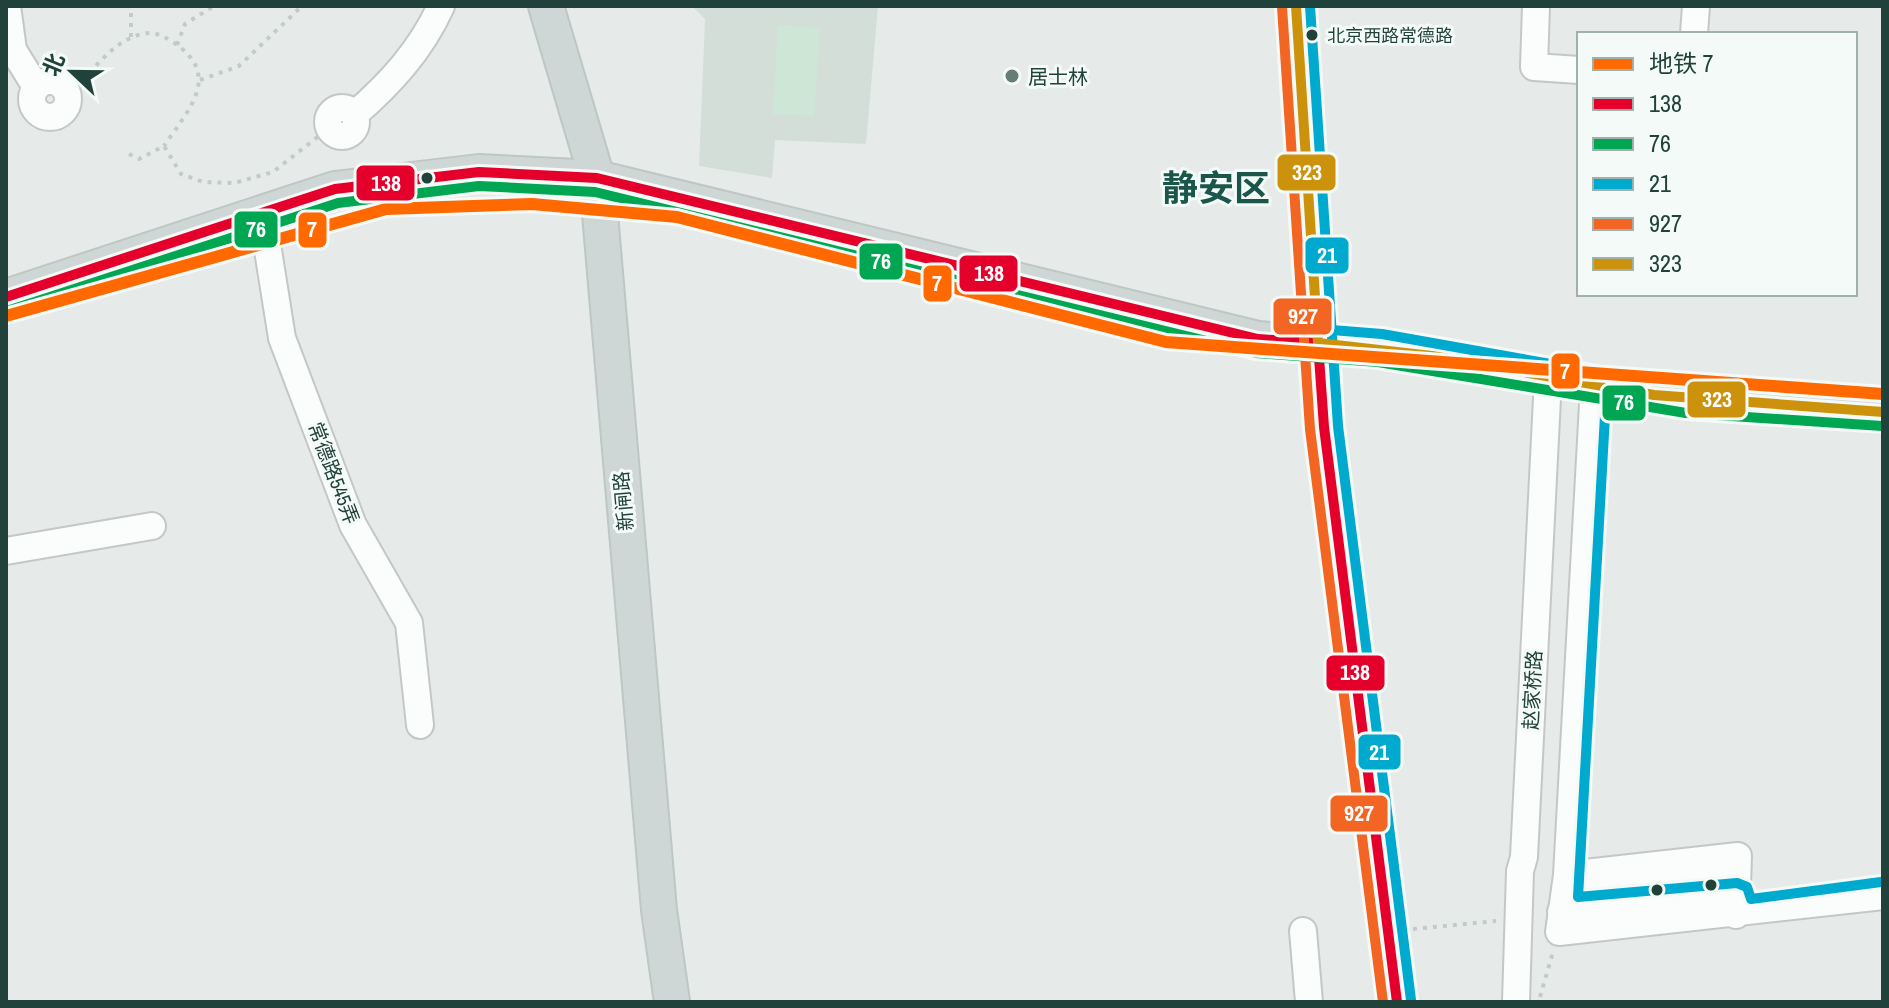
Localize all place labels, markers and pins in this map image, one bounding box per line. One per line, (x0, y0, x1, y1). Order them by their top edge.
place label: 北京西路常德路 (1327, 23, 1453, 48)
marker: 北京西路常德路 (1304, 27, 1320, 43)
place label: 居士林 (1028, 63, 1088, 90)
marker: 居士林 (1003, 67, 1021, 85)
unlabelled marker (419, 170, 435, 186)
unlabelled marker (1703, 877, 1719, 893)
unlabelled marker (1649, 882, 1665, 898)

